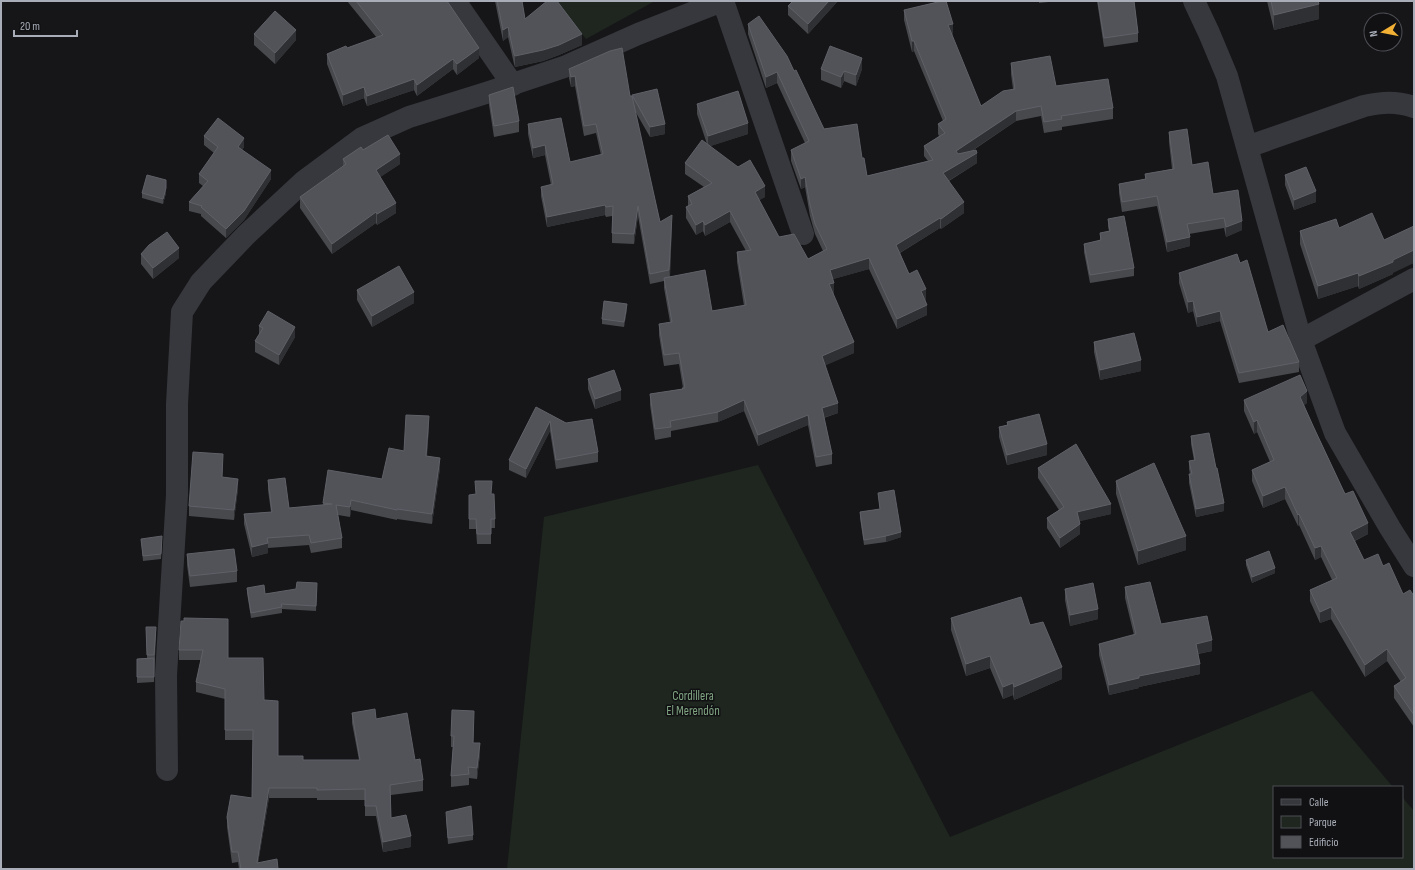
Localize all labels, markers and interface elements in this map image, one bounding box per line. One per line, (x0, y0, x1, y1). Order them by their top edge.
scale bar (14, 12, 77, 38)
north arrow (1363, 12, 1403, 52)
text: 20 m (20, 19, 40, 34)
text: N (1367, 30, 1381, 38)
park label: Cordillera El Merendón (666, 688, 720, 719)
legend (1273, 786, 1403, 858)
text: Calle (1309, 795, 1329, 810)
text: Parque (1309, 815, 1337, 830)
text: Edificio (1309, 835, 1338, 850)

